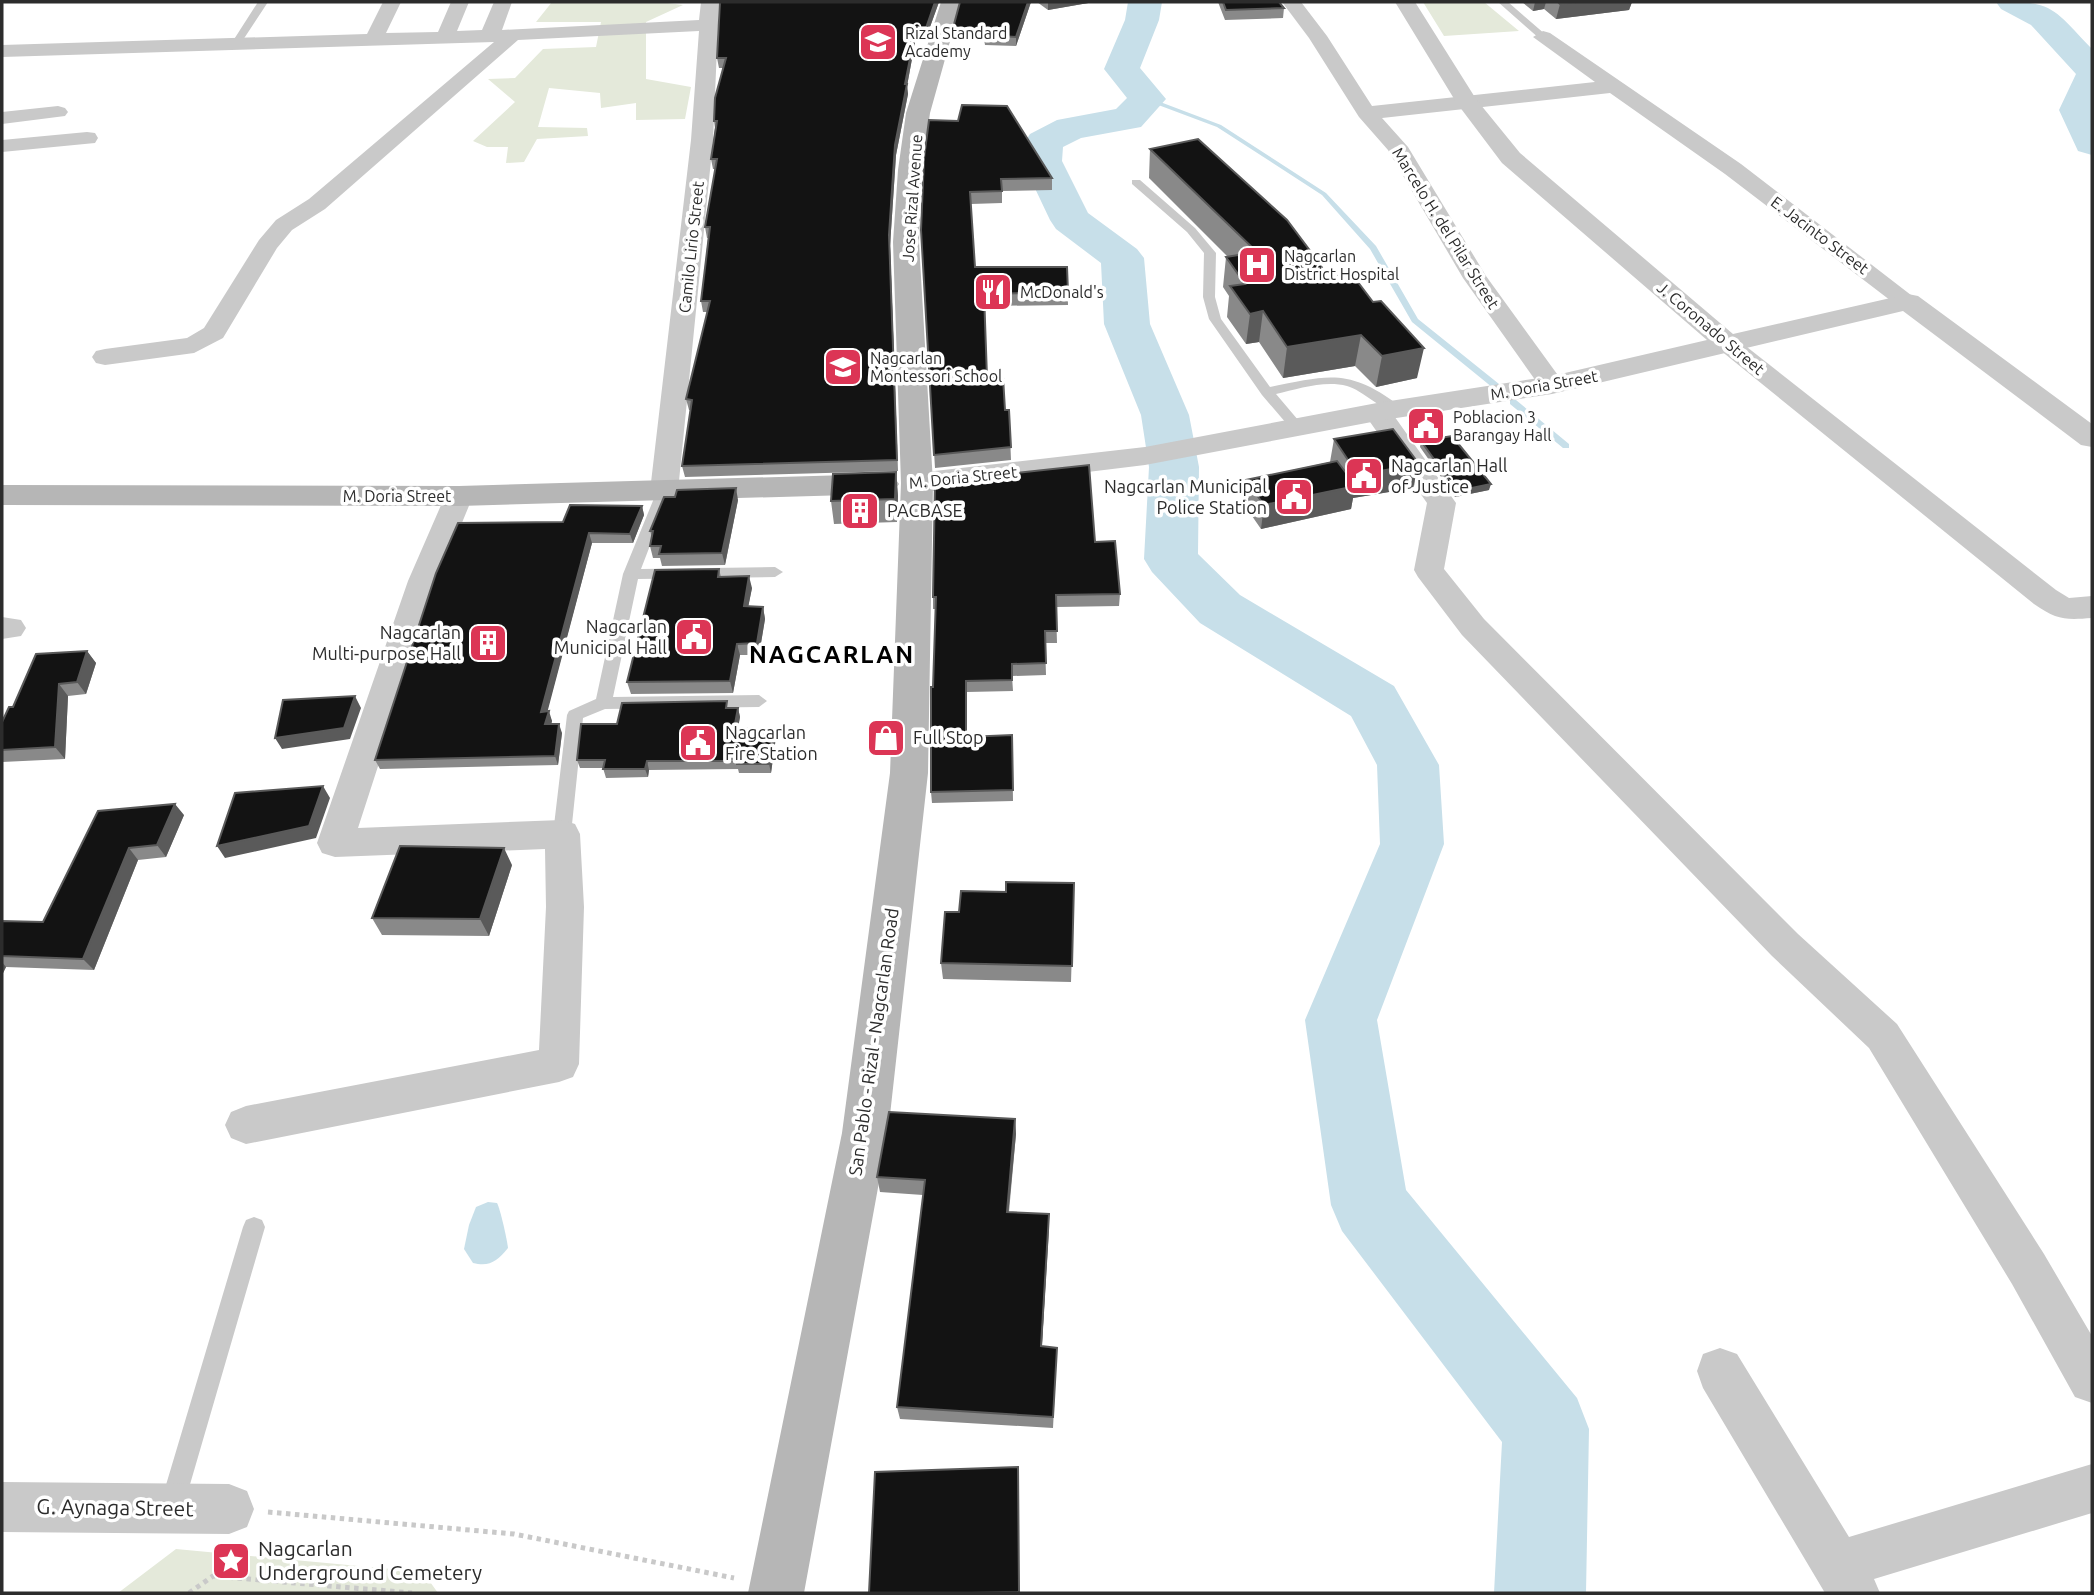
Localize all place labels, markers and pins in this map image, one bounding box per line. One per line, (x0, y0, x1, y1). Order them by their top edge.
school or university icon: Rizal Standard Academy (857, 21, 899, 63)
place label: Rizal Standard Academy (905, 24, 1007, 60)
hospital icon: Nagcarlan District Hospital (1236, 244, 1278, 286)
place label: Nagcarlan District Hospital (1284, 247, 1399, 283)
restaurant icon: McDonald's (972, 271, 1014, 313)
place label: McDonald's (1020, 283, 1104, 301)
school or university icon: Nagcarlan Montessori School (822, 346, 864, 388)
place label: Nagcarlan Montessori School (870, 349, 1002, 385)
public building icon: Poblacion 3 Barangay Hall (1405, 405, 1447, 447)
place label: Poblacion 3 Barangay Hall (1453, 408, 1551, 444)
public building icon: Nagcarlan Hall of Justice (1343, 455, 1385, 497)
place label: Nagcarlan Hall of Justice (1391, 455, 1508, 496)
place label: Nagcarlan Municipal Police Station (1104, 476, 1267, 517)
public building icon: Nagcarlan Municipal Police Station (1273, 476, 1315, 518)
building icon: PACBASE (839, 490, 881, 532)
place label: PACBASE (887, 500, 963, 520)
place label: Nagcarlan Municipal Hall (554, 616, 667, 657)
public building icon: Nagcarlan Municipal Hall (673, 616, 715, 658)
place label: Nagcarlan Multi-purpose Hall (312, 622, 461, 663)
building icon: Nagcarlan Multi-purpose Hall (467, 622, 509, 664)
shop icon: Full Stop (865, 717, 907, 759)
public building icon: Nagcarlan Fire Station (677, 722, 719, 764)
place label: Nagcarlan Fire Station (725, 722, 818, 763)
place label: Full Stop (913, 727, 984, 747)
place label: Nagcarlan Underground Cemetery (258, 1536, 482, 1584)
place icon: Nagcarlan Underground Cemetery (210, 1540, 252, 1582)

